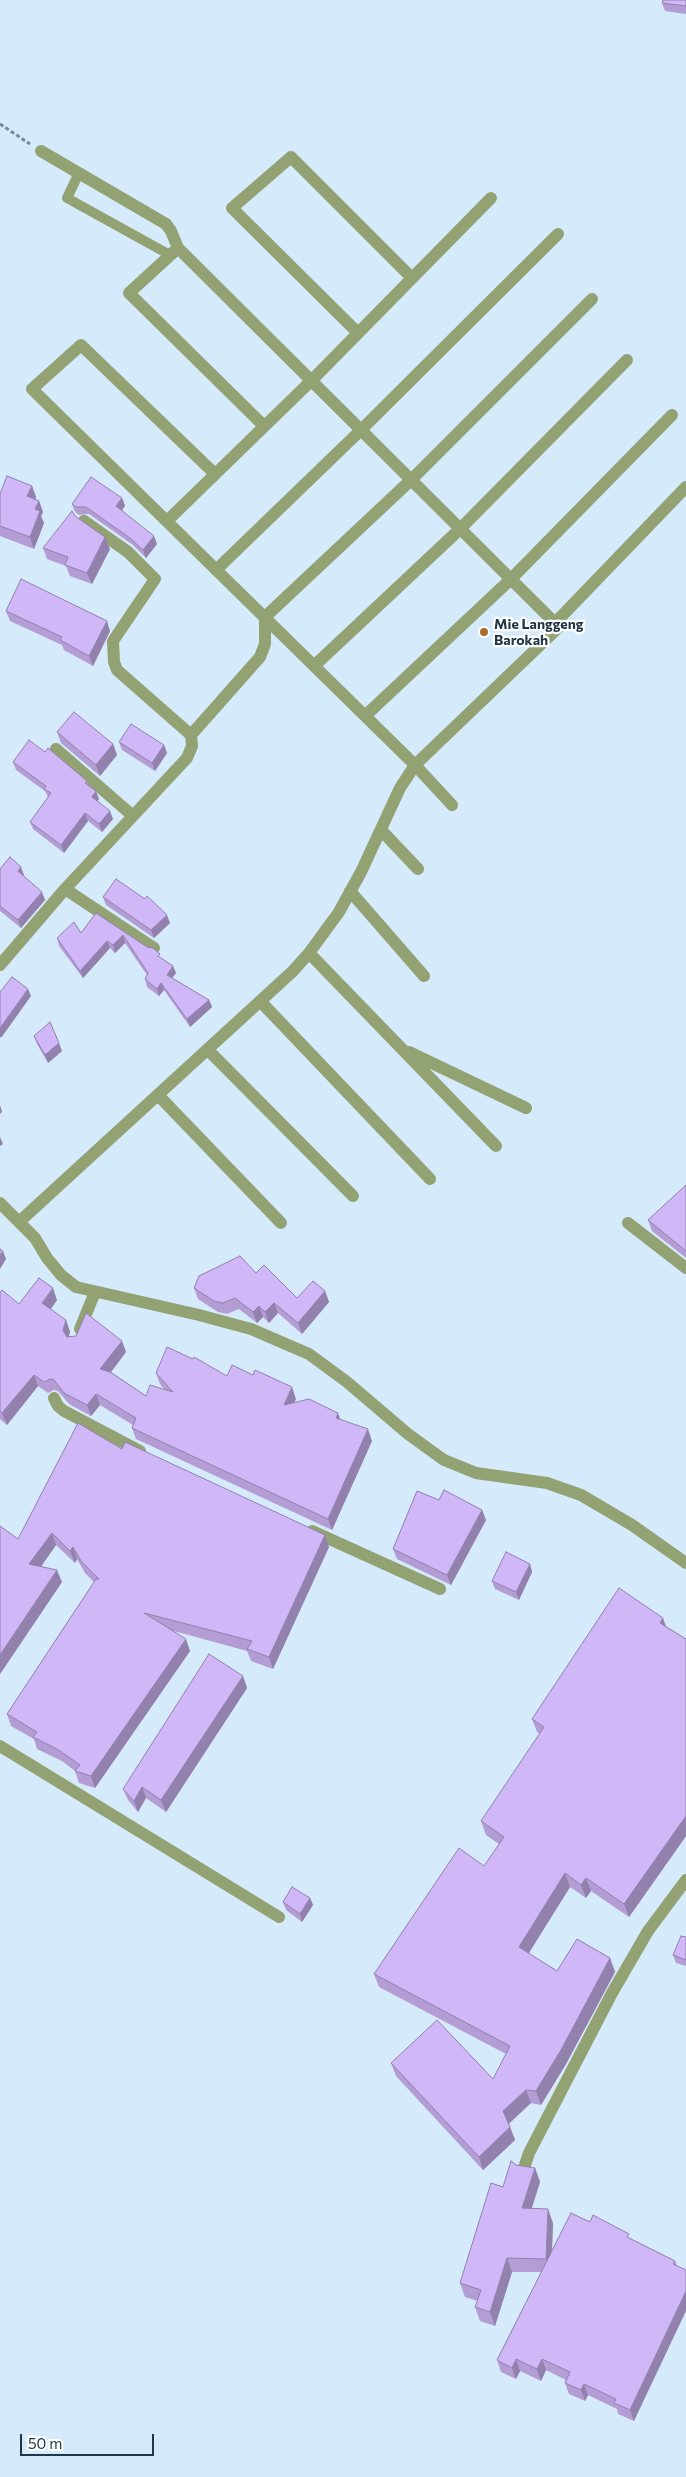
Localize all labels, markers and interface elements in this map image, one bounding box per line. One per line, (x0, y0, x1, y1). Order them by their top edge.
place label: Mie Langgeng Barokah (494, 616, 583, 648)
marker: Mie Langgeng Barokah (478, 626, 490, 638)
scale bar (22, 2424, 156, 2456)
text: 50 m (28, 2434, 62, 2452)

